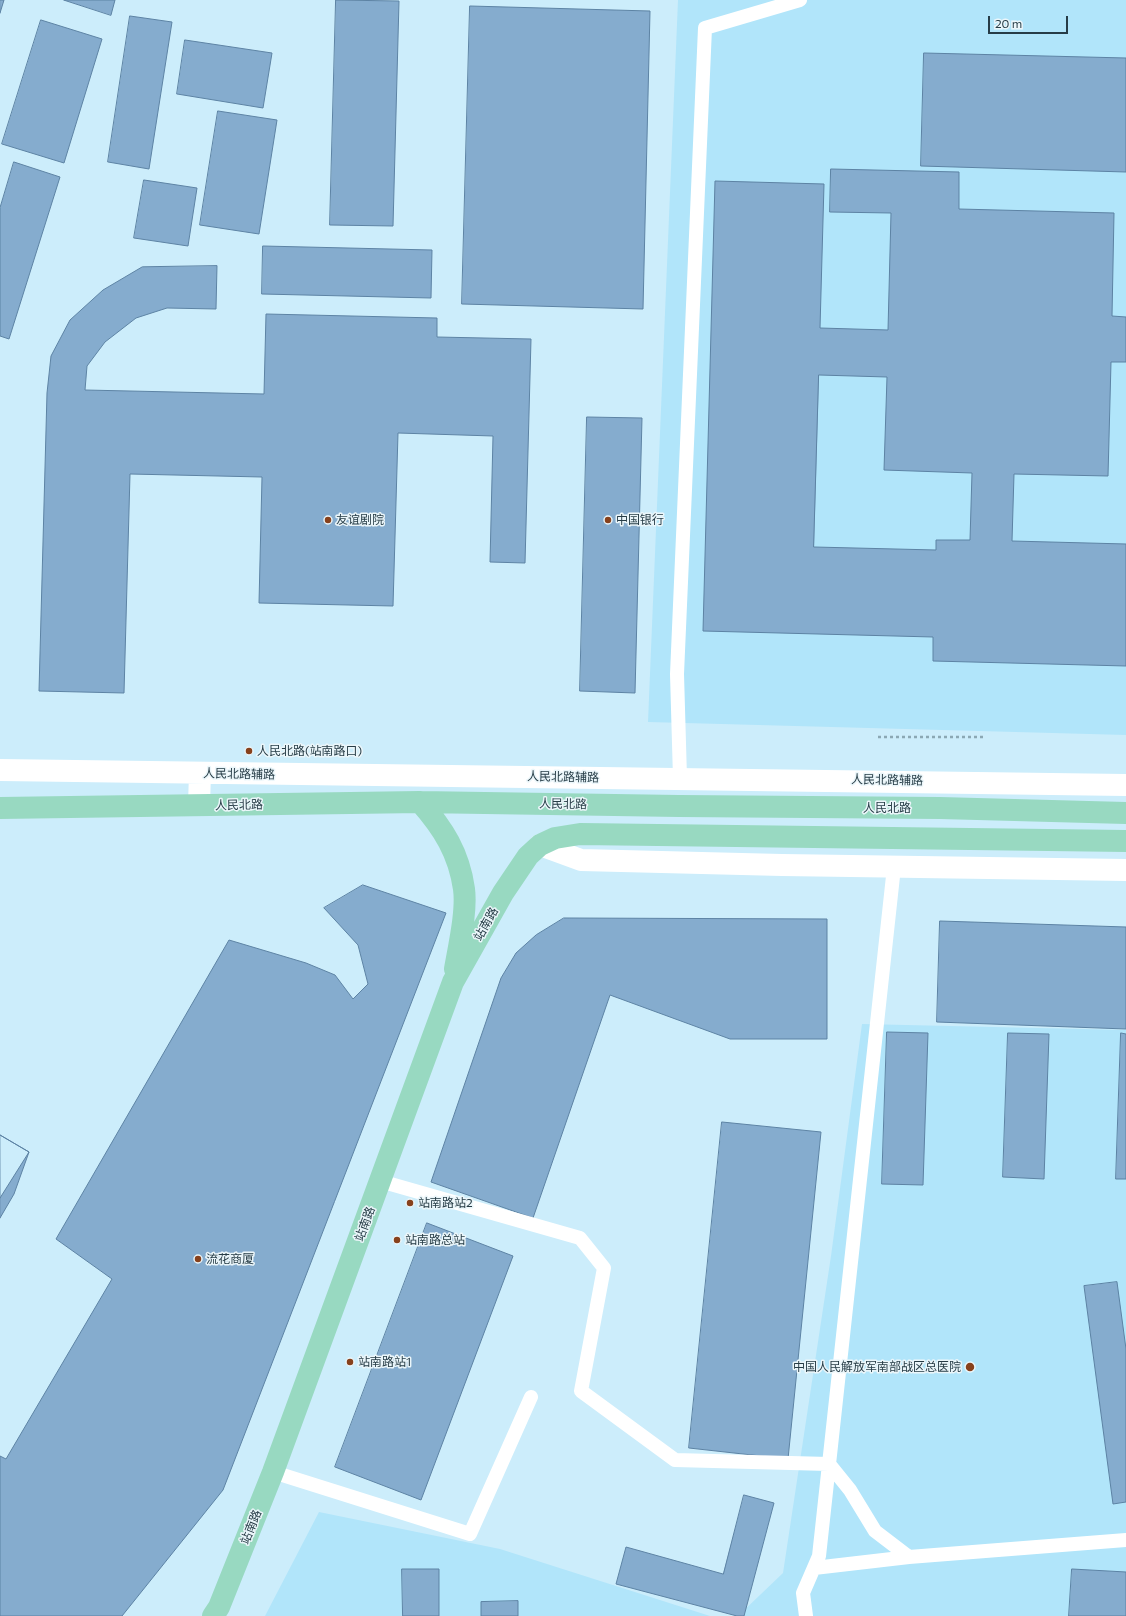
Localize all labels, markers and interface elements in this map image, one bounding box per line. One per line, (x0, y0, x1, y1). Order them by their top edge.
scale bar (990, 8, 1070, 34)
text: 20 m (995, 16, 1022, 30)
place label: 友谊剧院 (336, 513, 384, 527)
place label: 中国银行 (616, 513, 664, 527)
marker: 友谊剧院 (323, 515, 333, 525)
marker: 中国银行 (603, 515, 613, 525)
place label: 人民北路(站南路口) (257, 744, 362, 758)
marker: 人民北路(站南路口) (244, 746, 254, 756)
street label: 人民北路辅路 (203, 766, 275, 782)
street label: 人民北路辅路 (527, 769, 599, 785)
street label: 人民北路辅路 (851, 772, 923, 788)
street label: 人民北路 (539, 796, 587, 812)
street label: 人民北路 (215, 797, 263, 813)
street label: 人民北路 (863, 801, 911, 815)
street label: 站南路 (471, 905, 501, 943)
place label: 站南路站2 (418, 1196, 473, 1210)
marker: 站南路站2 (405, 1198, 415, 1208)
street label: 站南路 (352, 1205, 378, 1243)
place label: 站南路总站 (405, 1233, 465, 1247)
marker: 站南路总站 (392, 1235, 402, 1245)
place label: 流花商厦 (206, 1252, 254, 1266)
marker: 流花商厦 (193, 1254, 203, 1264)
place label: 站南路站1 (358, 1355, 411, 1369)
marker: 站南路站1 (345, 1357, 355, 1367)
place label: 中国人民解放军南部战区总医院 (793, 1360, 961, 1374)
marker: 中国人民解放军南部战区总医院 (964, 1361, 976, 1373)
street label: 站南路 (238, 1508, 264, 1546)

